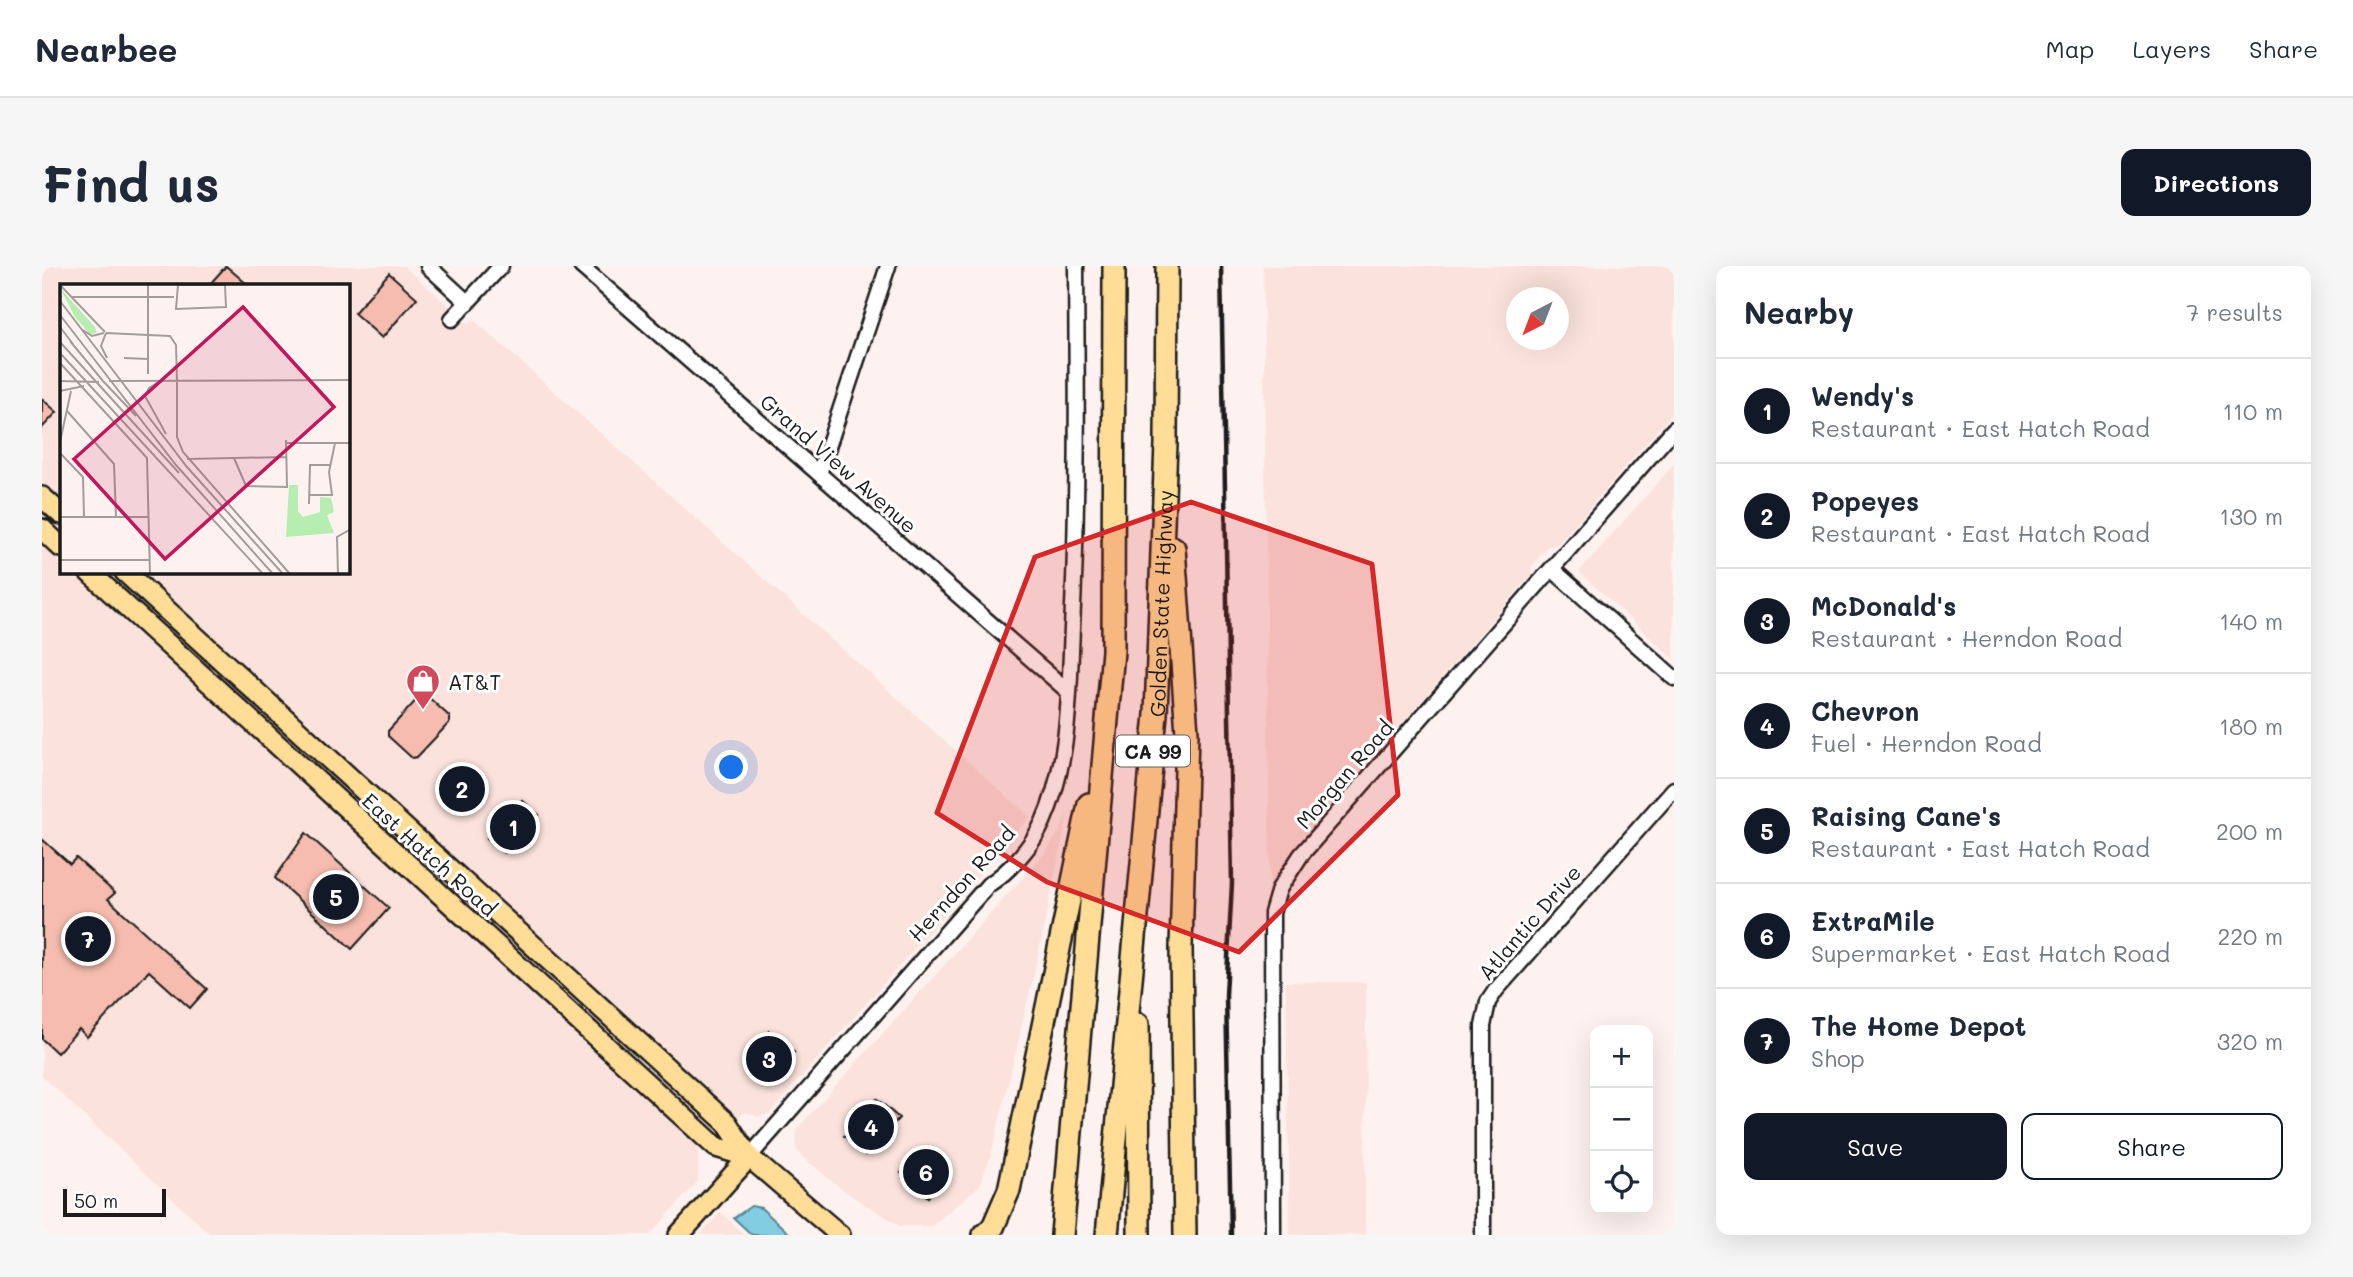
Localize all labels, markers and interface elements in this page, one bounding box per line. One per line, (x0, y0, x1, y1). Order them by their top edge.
text: Nearbee (35, 27, 178, 70)
text: Map (2046, 33, 2094, 64)
text: Layers (2132, 33, 2211, 64)
text: Share (2249, 33, 2318, 64)
button: Directions (2121, 149, 2311, 216)
text: Find us (42, 151, 220, 214)
inset map (60, 284, 350, 574)
north arrow (1506, 287, 1569, 350)
text: Nearby (1744, 292, 1854, 332)
text: 7 results (2186, 297, 2283, 327)
text: Wendy's (1811, 379, 1914, 413)
street label: Grand View Avenue (755, 387, 923, 539)
text: 1 (1762, 396, 1772, 426)
text: 110 m (2223, 396, 2283, 426)
text: Restaurant · East Hatch Road (1811, 413, 2150, 443)
text: Popeyes (1811, 484, 1919, 518)
street label: Golden State Highway (1142, 489, 1178, 717)
text: 2 (1761, 501, 1773, 531)
text: 130 m (2219, 501, 2283, 531)
text: Restaurant · East Hatch Road (1811, 518, 2150, 548)
text: McDonald's (1811, 589, 1956, 623)
text: 3 (1760, 606, 1774, 636)
text: 140 m (2219, 606, 2283, 636)
text: Restaurant · Herndon Road (1811, 623, 2122, 653)
shop icon: AT&T (404, 662, 442, 711)
place label: AT&T (448, 668, 501, 695)
text: Chevron (1811, 694, 1919, 728)
text: 4 (1760, 711, 1774, 741)
text: 180 m (2219, 711, 2283, 741)
street label: Morgan Road (1289, 714, 1399, 834)
text: Fuel · Herndon Road (1811, 728, 2042, 758)
road number: CA 99 (1116, 736, 1190, 766)
your location (714, 750, 748, 784)
pin: 2 (439, 763, 485, 815)
street label: East Hatch Road (357, 786, 503, 922)
text: Raising Cane's (1811, 799, 2001, 833)
pin: 1 (490, 801, 536, 853)
text: 5 (1760, 816, 1774, 846)
text: 200 m (2216, 816, 2283, 846)
street label: Herndon Road (902, 819, 1020, 947)
text: Restaurant · East Hatch Road (1811, 833, 2150, 863)
street label: Atlantic Drive (1472, 859, 1586, 985)
pin: 5 (313, 871, 359, 923)
text: ExtraMile (1811, 904, 1935, 938)
pin: 7 (65, 913, 111, 965)
text: 6 (1760, 921, 1774, 951)
text: 220 m (2217, 921, 2283, 951)
text: Supermarket · East Hatch Road (1811, 938, 2170, 968)
text: The Home Depot (1811, 1009, 2026, 1043)
map controls (1590, 1025, 1653, 1214)
button: + (1590, 1025, 1653, 1088)
text: 7 (1761, 1026, 1773, 1056)
text: 320 m (2217, 1026, 2283, 1056)
pin: 3 (746, 1033, 792, 1085)
text: Shop (1811, 1043, 1865, 1073)
button: − (1590, 1088, 1653, 1151)
pin: 4 (848, 1101, 894, 1153)
button: Save (1744, 1113, 2007, 1180)
button: Share (2021, 1113, 2283, 1180)
pin: 6 (903, 1146, 949, 1198)
button: locate (1590, 1151, 1653, 1214)
scale bar (63, 1186, 166, 1218)
text: 50 m (74, 1188, 118, 1213)

